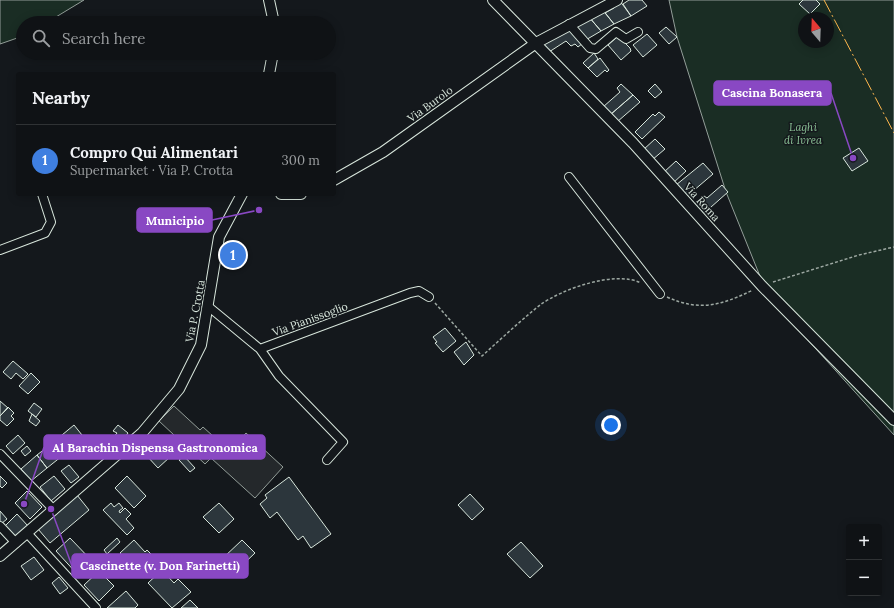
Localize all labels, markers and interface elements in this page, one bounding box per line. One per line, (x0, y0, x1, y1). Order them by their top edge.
north arrow (798, 12, 834, 48)
search box (16, 16, 336, 60)
icon: search (30, 27, 52, 49)
text: Search here (62, 29, 145, 48)
callout: Cascina Bonasera (714, 81, 831, 105)
street label: Via Burolo (404, 83, 455, 126)
text: Cascina Bonasera (722, 85, 823, 100)
text: Nearby (32, 87, 90, 109)
park label: Laghi di Ivrea (784, 120, 823, 147)
text: Compro Qui Alimentari (70, 143, 238, 162)
text: 1 (42, 152, 48, 169)
text: 300 m (282, 152, 320, 169)
text: Supermarket · Via P. Crotta (70, 162, 233, 179)
street label: Via Roma (680, 179, 723, 225)
callout: Municipio (137, 208, 212, 232)
text: Municipio (146, 213, 204, 228)
pin: 1 (220, 240, 246, 270)
street label: Via P. Crotta (182, 278, 208, 344)
street label: Via Pianissoglio (269, 299, 350, 339)
your location (601, 415, 621, 435)
callout: Al Barachin Dispensa Gastronomica (44, 435, 265, 459)
text: Al Barachin Dispensa Gastronomica (52, 440, 258, 455)
map controls (846, 524, 882, 596)
button: + (846, 524, 882, 560)
callout: Cascinette (v. Don Farinetti) (72, 554, 248, 578)
text: Cascinette (v. Don Farinetti) (80, 558, 240, 574)
button: − (846, 560, 882, 596)

